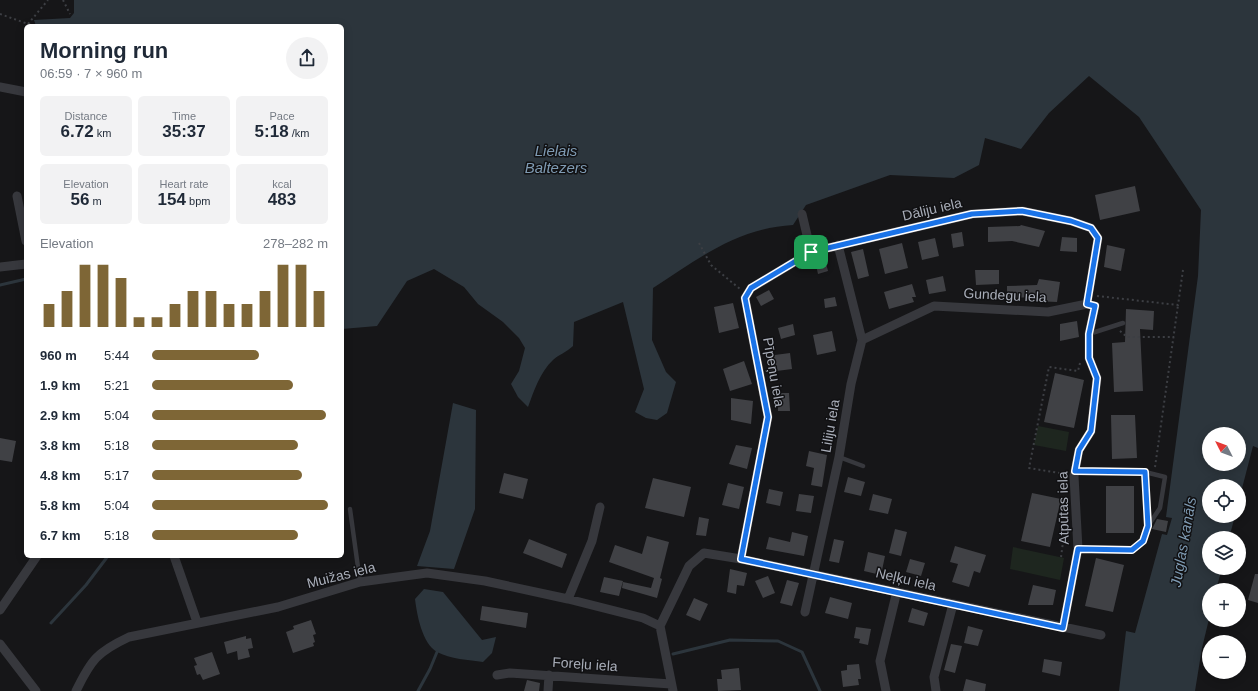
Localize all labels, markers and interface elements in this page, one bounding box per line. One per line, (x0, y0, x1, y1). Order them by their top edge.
button: share (286, 37, 328, 79)
text: Morning run (40, 38, 168, 63)
text: 06:59 · 7 × 960 m (40, 66, 142, 81)
text: Distance (65, 110, 107, 122)
text: Time (172, 110, 196, 122)
text: Pace (269, 110, 295, 122)
text: 6.72 (61, 122, 94, 141)
text: 35:37 (162, 122, 206, 141)
text: 5:18 (255, 122, 289, 141)
text: km (94, 127, 111, 139)
text: /km (289, 127, 309, 139)
water label: Lielais Baltezers (525, 142, 588, 176)
text: Elevation (63, 178, 109, 190)
text: Heart rate (160, 178, 208, 190)
text: kcal (272, 178, 292, 190)
text: 56 (70, 190, 89, 209)
text: 154 (158, 190, 186, 209)
text: 483 (268, 190, 296, 209)
street label: Dāliju iela (901, 194, 964, 224)
text: m (89, 195, 102, 207)
text: bpm (186, 195, 210, 207)
pin (794, 235, 828, 269)
text: Elevation (40, 236, 93, 251)
text: 278–282 m (263, 236, 328, 251)
icon: arrive (800, 241, 822, 263)
street label: Gundegu iela (963, 285, 1047, 305)
street label: Pīpeņu iela (760, 336, 788, 408)
text: 960 m (40, 348, 77, 363)
text: 5:44 (104, 348, 129, 363)
text: 1.9 km (40, 378, 80, 393)
text: 5:21 (104, 378, 129, 393)
street label: Liliju iela (817, 398, 843, 454)
text: 2.9 km (40, 408, 80, 423)
text: 5:04 (104, 408, 129, 423)
north arrow (1202, 427, 1246, 471)
map controls (1202, 427, 1246, 679)
text: 3.8 km (40, 438, 80, 453)
text: 5:18 (104, 438, 129, 453)
text: 4.8 km (40, 468, 80, 483)
text: 5:17 (104, 468, 129, 483)
street label: Atpūtas iela (1054, 471, 1072, 545)
button: locate (1202, 479, 1246, 523)
water label: Juglas kanāls (1167, 495, 1199, 589)
text: 5.8 km (40, 498, 80, 513)
text: 5:04 (104, 498, 129, 513)
text: 6.7 km (40, 528, 80, 543)
text: 5:18 (104, 528, 129, 543)
button: layers (1202, 531, 1246, 575)
street label: Muižas iela (305, 559, 377, 591)
street label: Neļķu iela (874, 564, 938, 594)
button: + (1202, 583, 1246, 627)
button: − (1202, 635, 1246, 679)
street label: Foreļu iela (552, 654, 618, 674)

